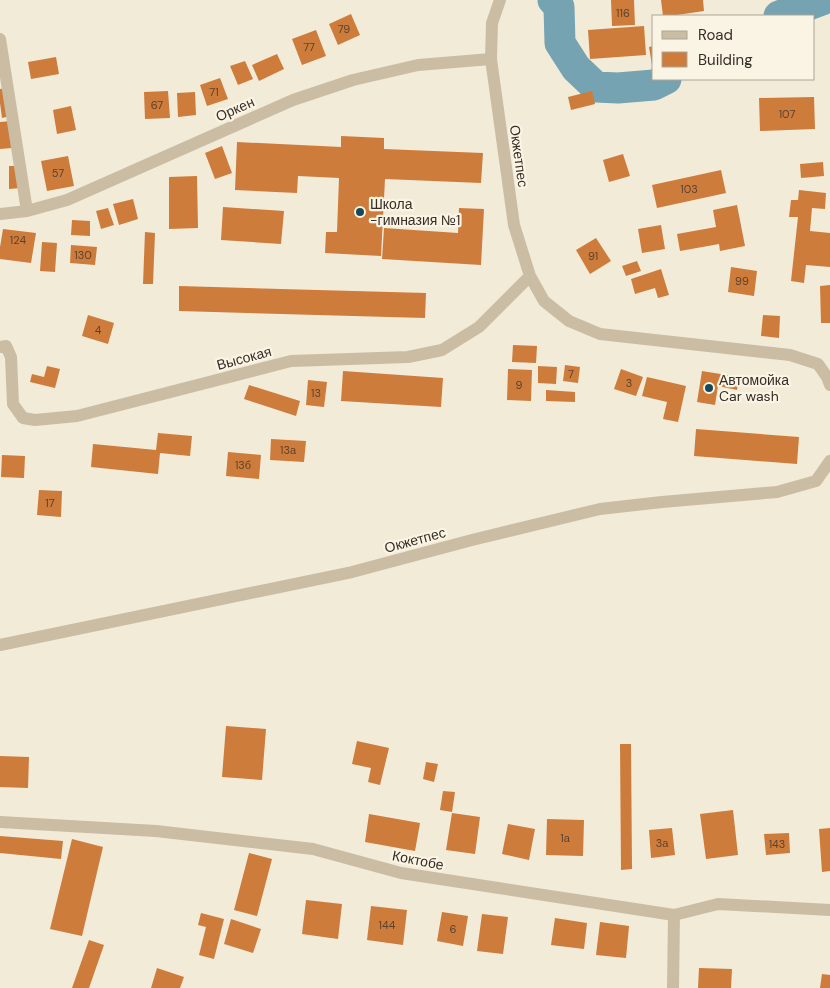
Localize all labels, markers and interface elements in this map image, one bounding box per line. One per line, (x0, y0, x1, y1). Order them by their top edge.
house number: 116 (616, 6, 630, 20)
legend (652, 15, 815, 80)
house number: 79 (338, 22, 350, 36)
text: Road (698, 25, 733, 45)
house number: 77 (303, 40, 315, 54)
text: Building (698, 50, 753, 70)
house number: 71 (209, 85, 219, 99)
street label: Оркен (213, 93, 257, 125)
house number: 67 (151, 98, 163, 112)
house number: 107 (779, 107, 795, 121)
street label: Окжетпес (506, 124, 532, 188)
house number: 57 (52, 166, 64, 180)
house number: 103 (680, 182, 698, 196)
place label: Школа -гимназия №1 (370, 195, 460, 229)
marker: Школа -гимназия №1 (354, 206, 366, 218)
house number: 124 (10, 233, 26, 247)
house number: 130 (74, 248, 92, 262)
house number: 91 (588, 249, 598, 263)
house number: 99 (735, 274, 749, 288)
house number: 4 (95, 323, 102, 337)
street label: Высокая (215, 342, 273, 374)
house number: 7 (568, 367, 574, 381)
place label: Автомойка Car wash (719, 371, 789, 405)
house number: 3 (626, 376, 632, 390)
house number: 9 (516, 378, 523, 392)
marker: Автомойка Car wash (703, 382, 715, 394)
house number: 13 (311, 386, 321, 400)
house number: 13а (280, 443, 297, 457)
house number: 13б (235, 458, 251, 472)
house number: 17 (45, 496, 55, 510)
street label: Окжетпес (382, 523, 448, 557)
house number: 1а (560, 831, 571, 845)
house number: 3а (656, 836, 669, 850)
house number: 143 (769, 837, 785, 851)
street label: Коктобе (391, 846, 445, 874)
house number: 144 (379, 918, 396, 932)
house number: 6 (450, 922, 457, 936)

